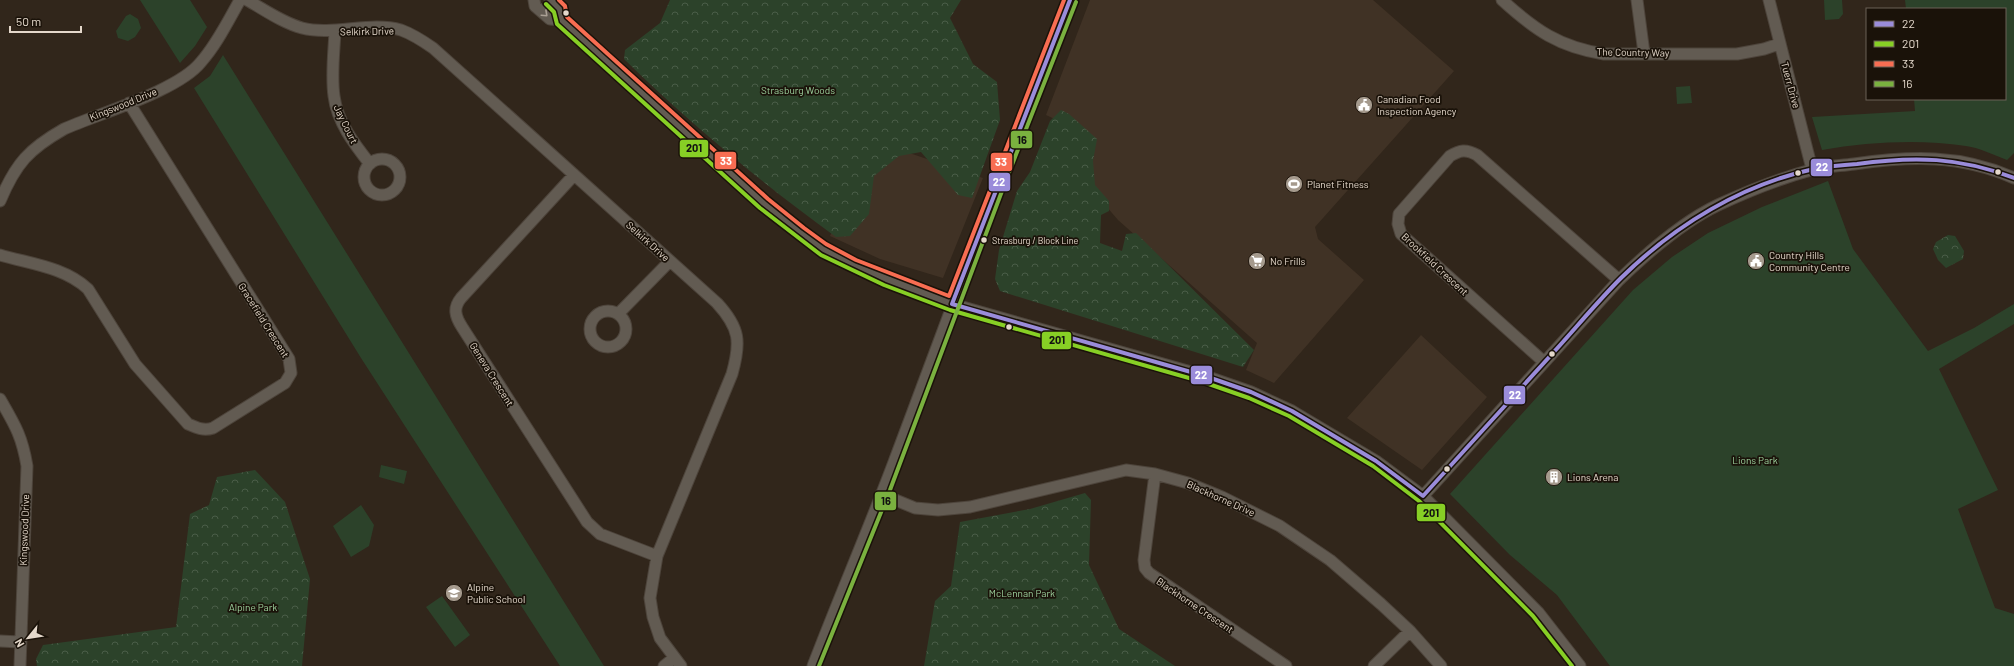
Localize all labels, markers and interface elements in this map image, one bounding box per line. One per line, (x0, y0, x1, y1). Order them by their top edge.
scale bar (10, 8, 81, 34)
unlabelled marker (561, 8, 571, 18)
legend (1866, 8, 2006, 100)
one-way arrow (540, 10, 547, 17)
text: 50 m (16, 14, 41, 28)
text: 22 (1902, 16, 1915, 30)
street label: Selkirk Drive (340, 25, 394, 37)
text: 201 (1902, 36, 1919, 50)
street label: The Country Way (1597, 45, 1670, 59)
text: 33 (1902, 56, 1914, 70)
street label: Tuerr Drive (1779, 60, 1803, 110)
text: 16 (1902, 76, 1912, 90)
park label: Strasburg Woods (761, 84, 835, 96)
street label: Kingswood Drive (88, 85, 158, 123)
place label: Canadian Food Inspection Agency (1377, 93, 1457, 117)
public building icon: Canadian Food Inspection Agency (1354, 95, 1374, 115)
street label: Jay Court (331, 103, 361, 146)
line badge: 16 (1010, 130, 1033, 149)
text: 16 (1017, 133, 1027, 146)
line badge: 201 (679, 139, 709, 158)
text: 201 (686, 141, 702, 154)
line badge: 33 (714, 151, 737, 170)
line badge: 33 (990, 152, 1013, 172)
text: 33 (720, 154, 732, 167)
text: 33 (995, 155, 1007, 168)
line badge: 22 (1810, 158, 1833, 177)
text: 22 (1816, 160, 1828, 173)
unlabelled marker (1993, 167, 2003, 177)
unlabelled marker (1793, 168, 1803, 178)
line badge: 22 (988, 172, 1011, 192)
sports icon: Planet Fitness (1284, 174, 1304, 194)
text: 22 (993, 175, 1005, 188)
place label: Planet Fitness (1307, 178, 1369, 190)
street label: Selkirk Drive (624, 218, 672, 264)
street label: Brookfield Crescent (1399, 230, 1471, 298)
marker: Strasburg / Block Line (979, 235, 989, 245)
place label: Strasburg / Block Line (992, 235, 1078, 246)
place label: Country Hills Community Centre (1769, 249, 1850, 273)
supermarket icon: No Frills (1247, 251, 1267, 271)
public building icon: Country Hills Community Centre (1746, 251, 1766, 271)
place label: No Frills (1270, 255, 1306, 267)
street label: Gracefield Crescent (236, 280, 292, 360)
unlabelled marker (1004, 322, 1014, 332)
line badge: 201 (1041, 331, 1072, 350)
text: 201 (1049, 333, 1065, 346)
street label: Geneva Crescent (468, 340, 517, 408)
unlabelled marker (1547, 349, 1557, 359)
line badge: 22 (1190, 365, 1213, 385)
text: 22 (1195, 368, 1207, 381)
line badge: 22 (1503, 385, 1526, 405)
text: 22 (1509, 388, 1521, 401)
park label: Lions Park (1732, 454, 1778, 466)
unlabelled marker (1442, 464, 1452, 474)
building icon: Lions Arena (1544, 467, 1564, 487)
place label: Lions Arena (1567, 471, 1618, 483)
street label: Blackhorne Drive (1185, 478, 1257, 518)
line badge: 16 (874, 491, 897, 511)
street label: Kingswood Drive (17, 494, 31, 566)
text: 16 (881, 494, 891, 507)
line badge: 201 (1416, 503, 1446, 522)
text: 201 (1423, 506, 1439, 519)
street label: Blackhorne Crescent (1154, 575, 1236, 635)
place label: Alpine Public School (467, 581, 525, 605)
school or university icon: Alpine Public School (444, 583, 464, 603)
park label: McLennan Park (989, 587, 1055, 599)
park label: Alpine Park (229, 601, 277, 613)
north arrow (8, 618, 48, 658)
text: N (11, 637, 26, 650)

